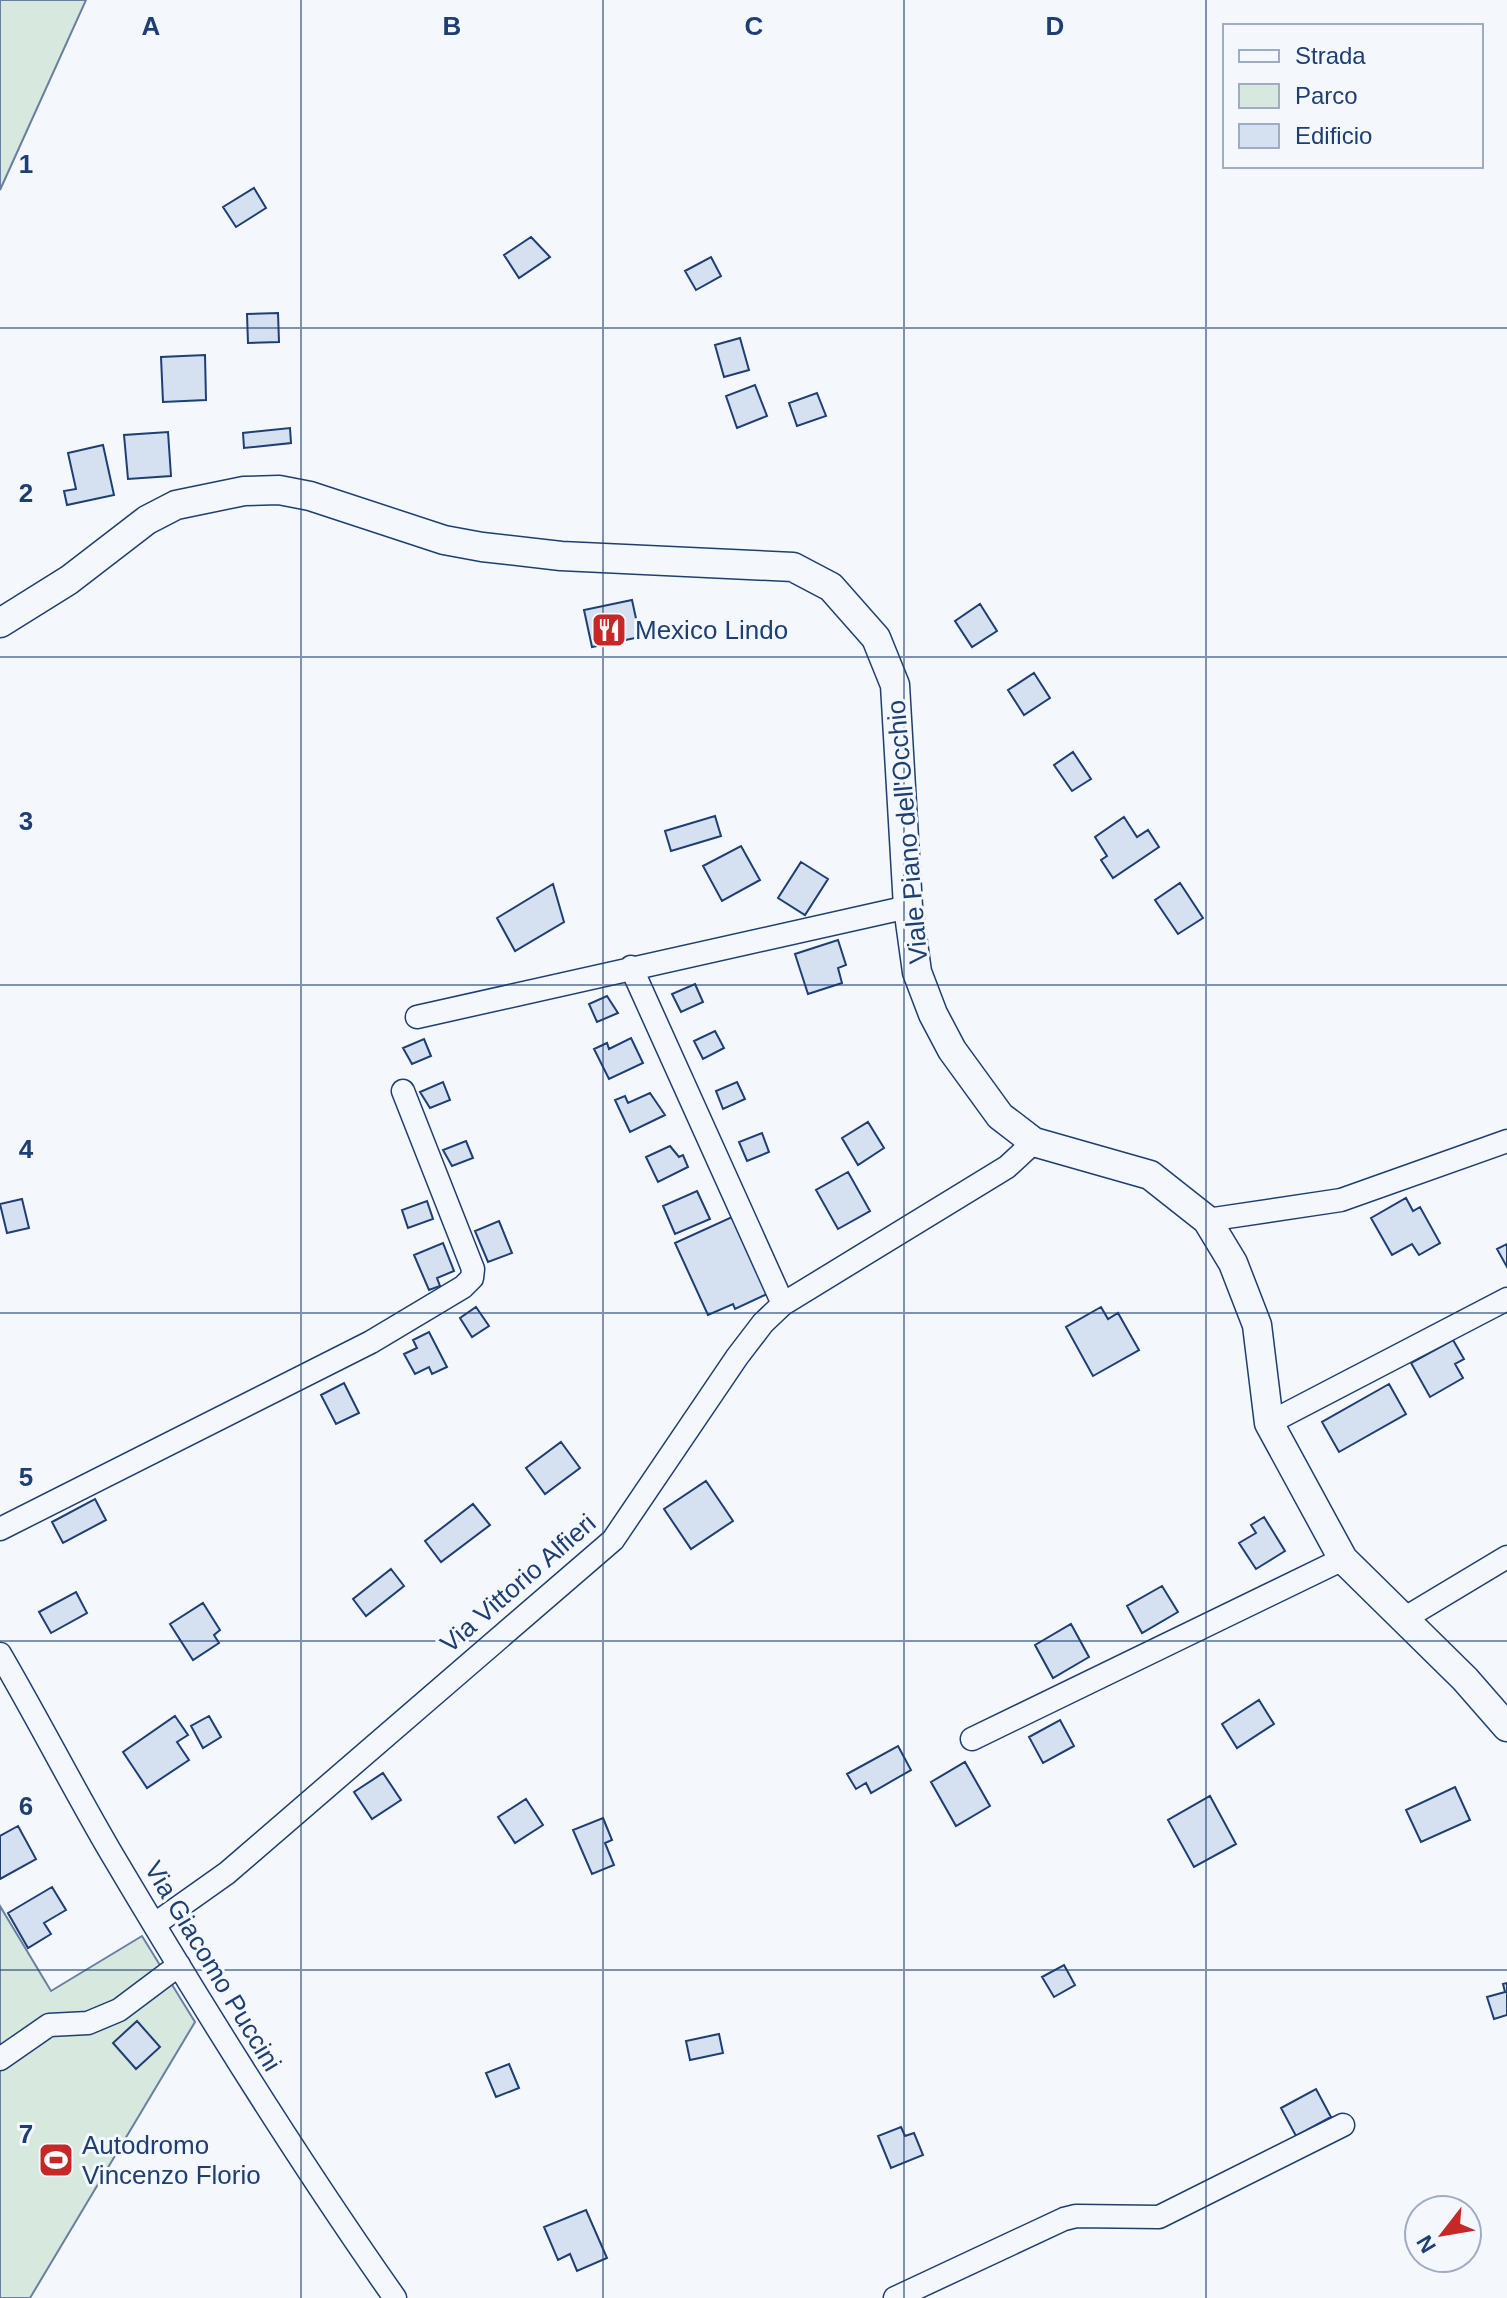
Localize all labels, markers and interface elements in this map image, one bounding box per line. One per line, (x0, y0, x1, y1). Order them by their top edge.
text: A (142, 11, 161, 41)
text: B (443, 11, 461, 41)
text: C (745, 11, 764, 41)
text: D (1046, 11, 1064, 41)
legend (1223, 24, 1483, 168)
text: Strada (1295, 42, 1366, 69)
text: Parco (1295, 82, 1358, 109)
text: Edificio (1295, 122, 1372, 149)
text: 1 (19, 149, 33, 179)
text: 2 (19, 478, 33, 508)
restaurant icon: Mexico Lindo (590, 611, 628, 649)
place label: Mexico Lindo (635, 615, 788, 645)
street label: Viale Piano dell'Occhio (881, 699, 933, 965)
text: 3 (19, 806, 33, 836)
text: 4 (19, 1134, 34, 1164)
text: 5 (19, 1462, 33, 1492)
street label: Via Vittorio Alfieri (434, 1508, 602, 1658)
text: 6 (19, 1791, 33, 1821)
street label: Via Giacomo Puccini (138, 1856, 288, 2076)
text: 7 (19, 2119, 33, 2149)
place label: Autodromo Vincenzo Florio (82, 2130, 261, 2190)
sports icon: Autodromo Vincenzo Florio (37, 2141, 75, 2179)
north arrow (1403, 2194, 1483, 2274)
text: N (1411, 2231, 1441, 2257)

